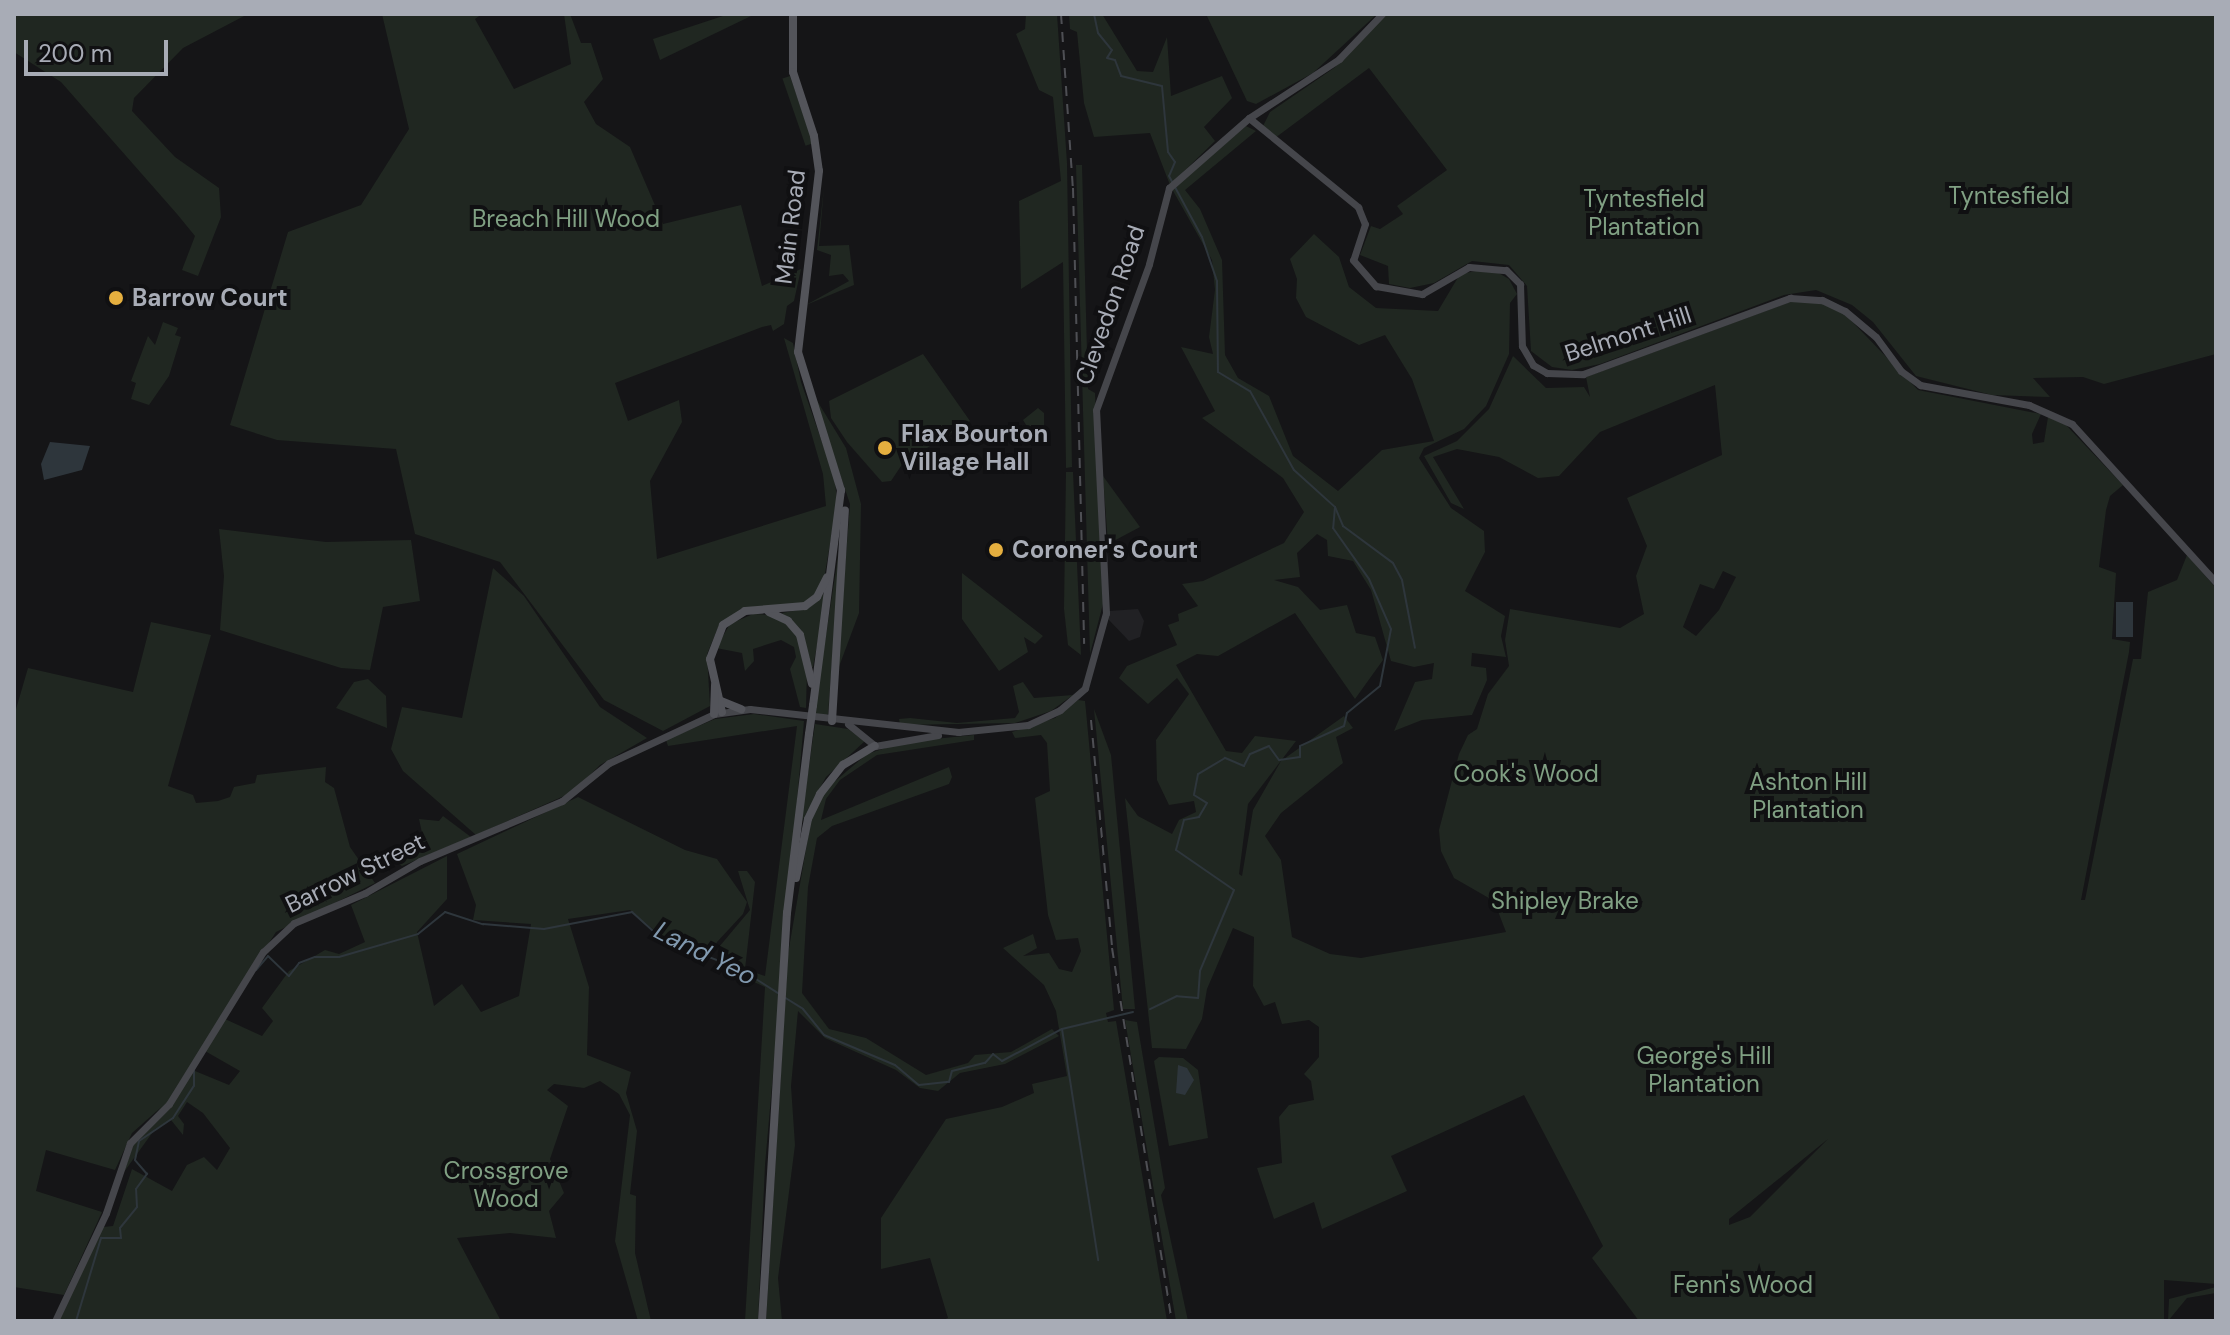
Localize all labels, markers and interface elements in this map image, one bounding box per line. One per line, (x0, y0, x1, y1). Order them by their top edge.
scale bar (28, 24, 172, 74)
text: 200 m (38, 38, 112, 69)
street label: Main Road (769, 168, 811, 286)
park label: Tyntesfield (1948, 182, 2070, 210)
park label: Tyntesfield Plantation (1583, 185, 1705, 241)
park label: Breach Hill Wood (472, 205, 660, 233)
street label: Clevedon Road (1069, 222, 1151, 388)
place label: Barrow Court (132, 284, 288, 312)
marker: Barrow Court (107, 289, 125, 307)
street label: Belmont Hill (1561, 300, 1695, 368)
place label: Flax Bourton Village Hall (901, 420, 1048, 476)
marker: Flax Bourton Village Hall (876, 439, 894, 457)
place label: Coroner's Court (1012, 536, 1198, 564)
marker: Coroner's Court (987, 541, 1005, 559)
park label: Cook's Wood (1453, 760, 1599, 788)
park label: Ashton Hill Plantation (1749, 768, 1867, 824)
street label: Barrow Street (281, 827, 429, 919)
park label: Shipley Brake (1491, 887, 1639, 915)
water label: Land Yeo (649, 915, 761, 993)
park label: George's Hill Plantation (1636, 1042, 1772, 1098)
park label: Crossgrove Wood (443, 1157, 569, 1213)
park label: Fenn's Wood (1673, 1271, 1813, 1299)

